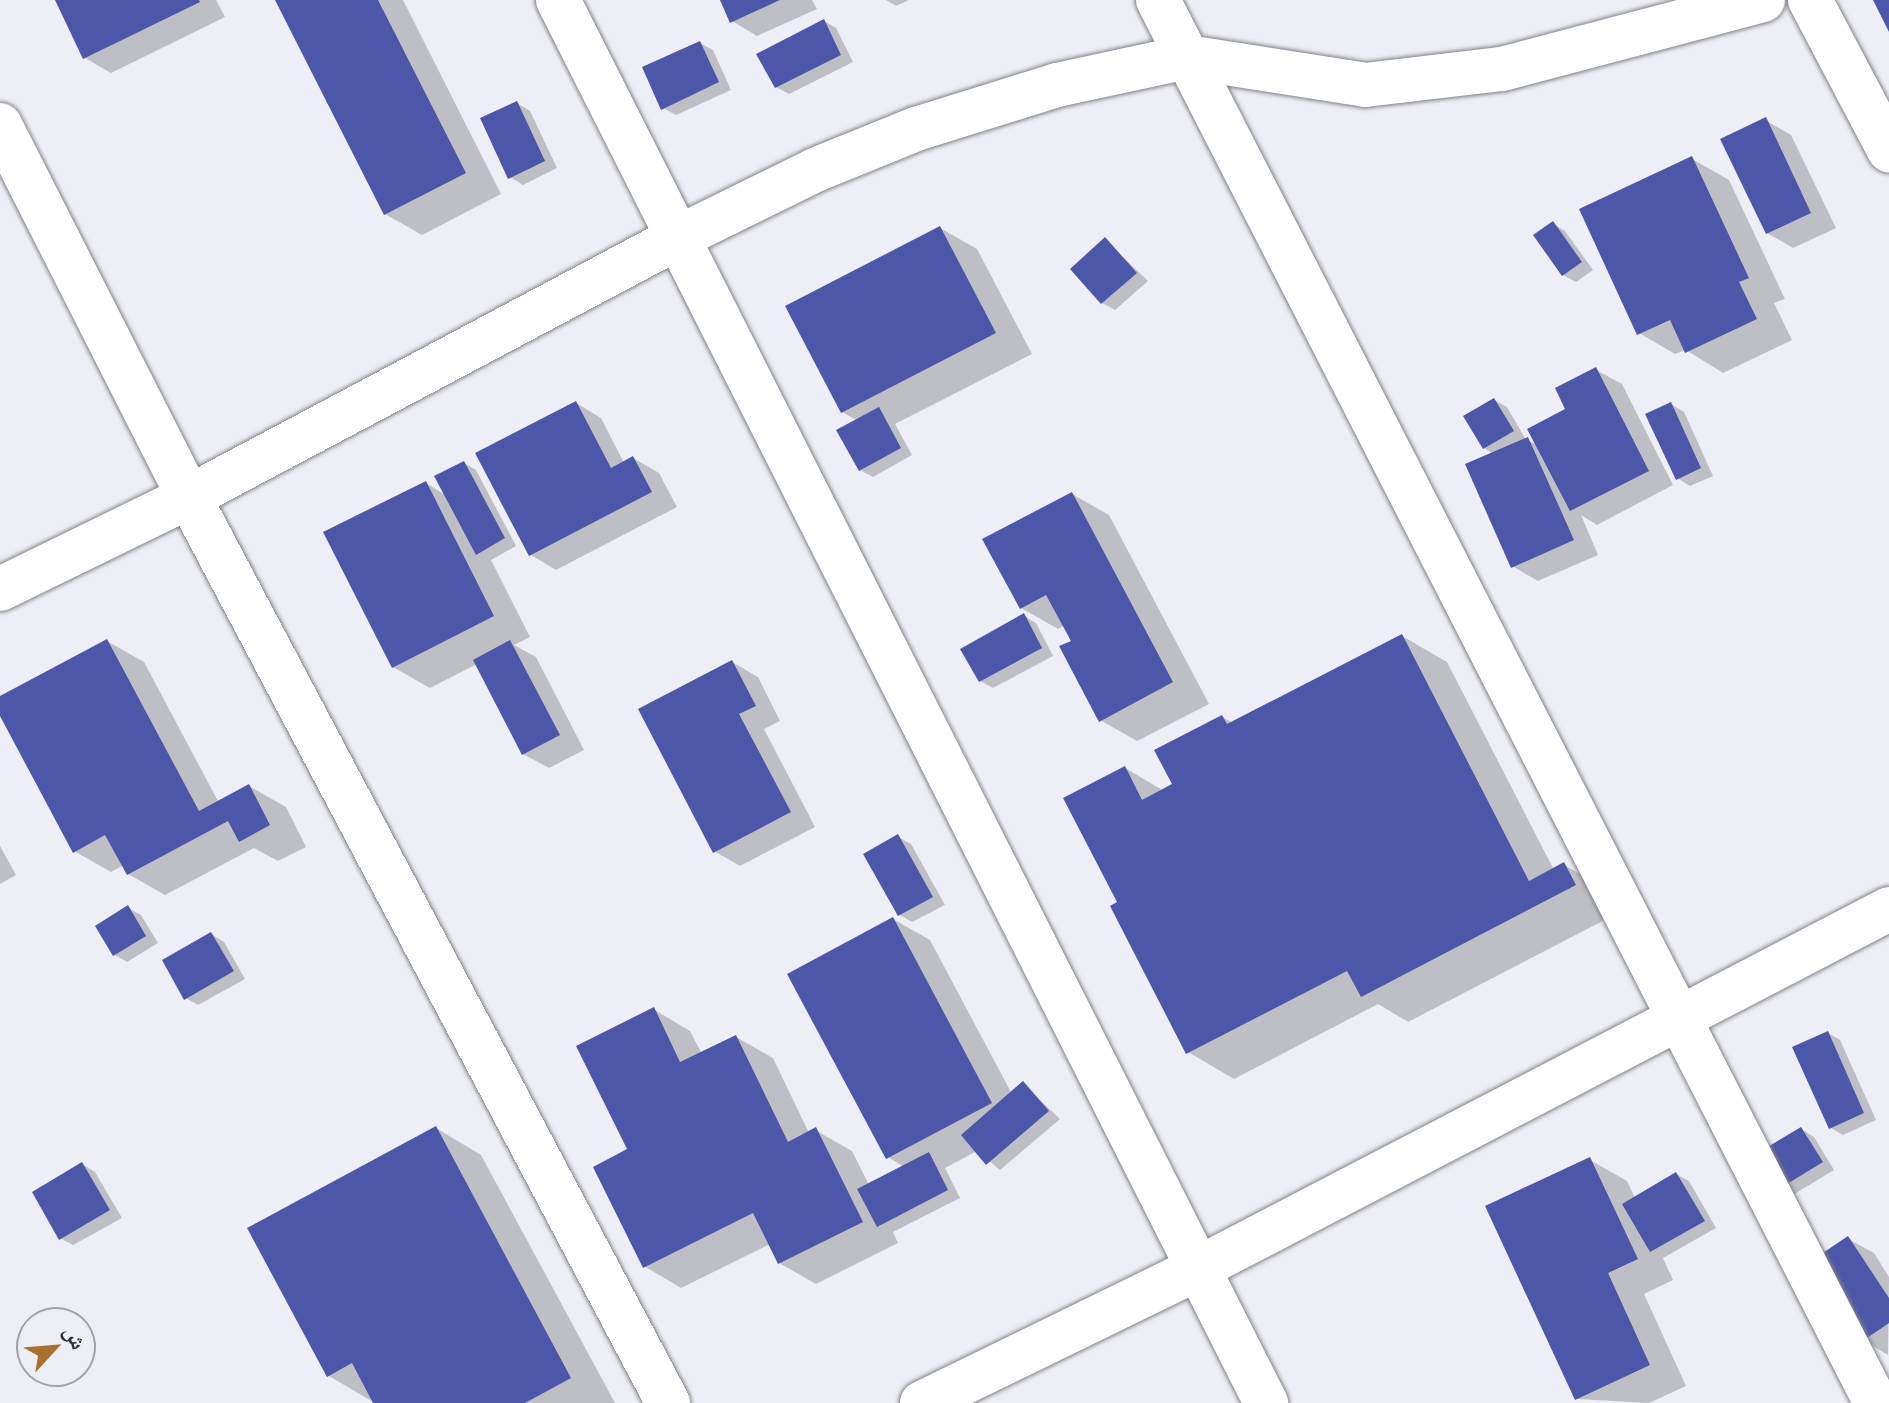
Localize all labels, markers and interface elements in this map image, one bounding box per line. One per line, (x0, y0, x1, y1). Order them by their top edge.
north arrow (16, 1307, 96, 1387)
text: ش (58, 1321, 93, 1354)

